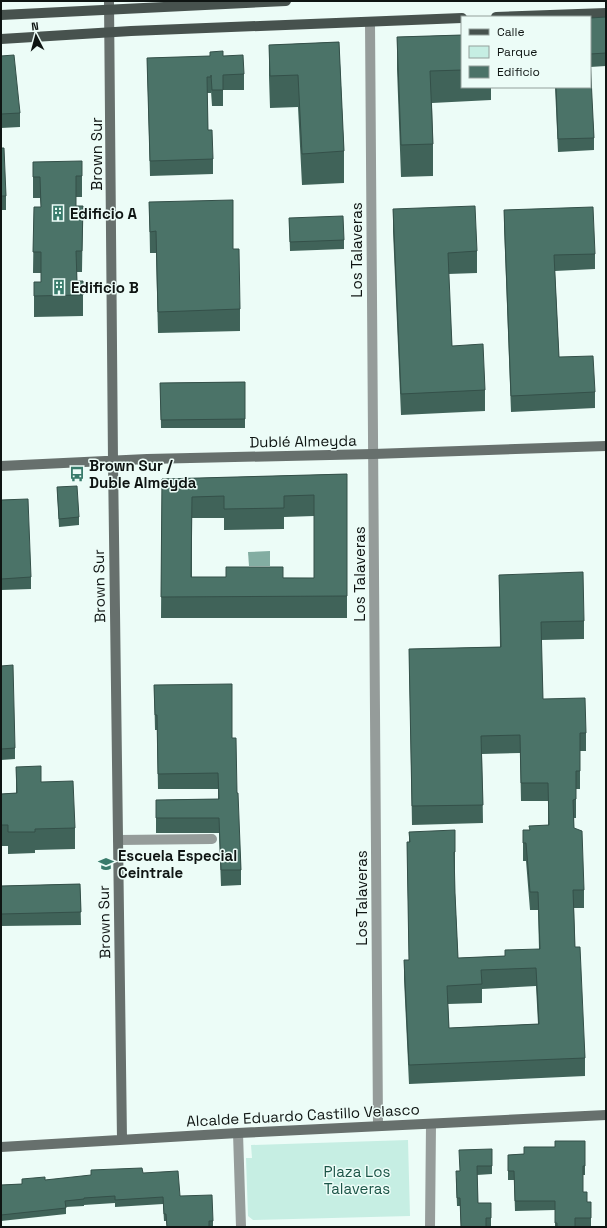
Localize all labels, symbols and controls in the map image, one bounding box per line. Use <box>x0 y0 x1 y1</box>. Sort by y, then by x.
north arrow <box>16 16 56 56</box>
legend <box>461 16 591 88</box>
text: N <box>31 19 39 33</box>
text: Calle <box>497 24 525 40</box>
text: Parque <box>497 44 537 60</box>
text: Edificio <box>497 64 540 80</box>
street label: Brown Sur <box>87 117 106 191</box>
street label: Los Talaveras <box>347 202 366 298</box>
building icon: Edificio A <box>49 204 67 222</box>
place label: Edificio A <box>70 204 138 223</box>
building icon: Edificio B <box>50 278 68 296</box>
place label: Edificio B <box>71 278 139 297</box>
street label: Dublé Almeyda <box>249 431 357 451</box>
place label: Brown Sur / Duble Almeyda <box>89 456 197 492</box>
bus stop icon: Brown Sur / Duble Almeyda <box>68 465 86 483</box>
street label: Los Talaveras <box>350 526 369 622</box>
street label: Brown Sur <box>89 549 109 623</box>
place label: Escuela Especial Ceintrale <box>118 846 237 882</box>
street label: Los Talaveras <box>352 850 371 946</box>
school or university icon: Escuela Especial Ceintrale <box>97 855 115 873</box>
street label: Brown Sur <box>94 885 114 959</box>
street label: Alcalde Eduardo Castillo Velasco <box>186 1099 420 1131</box>
park label: Plaza Los Talaveras <box>324 1162 391 1198</box>

